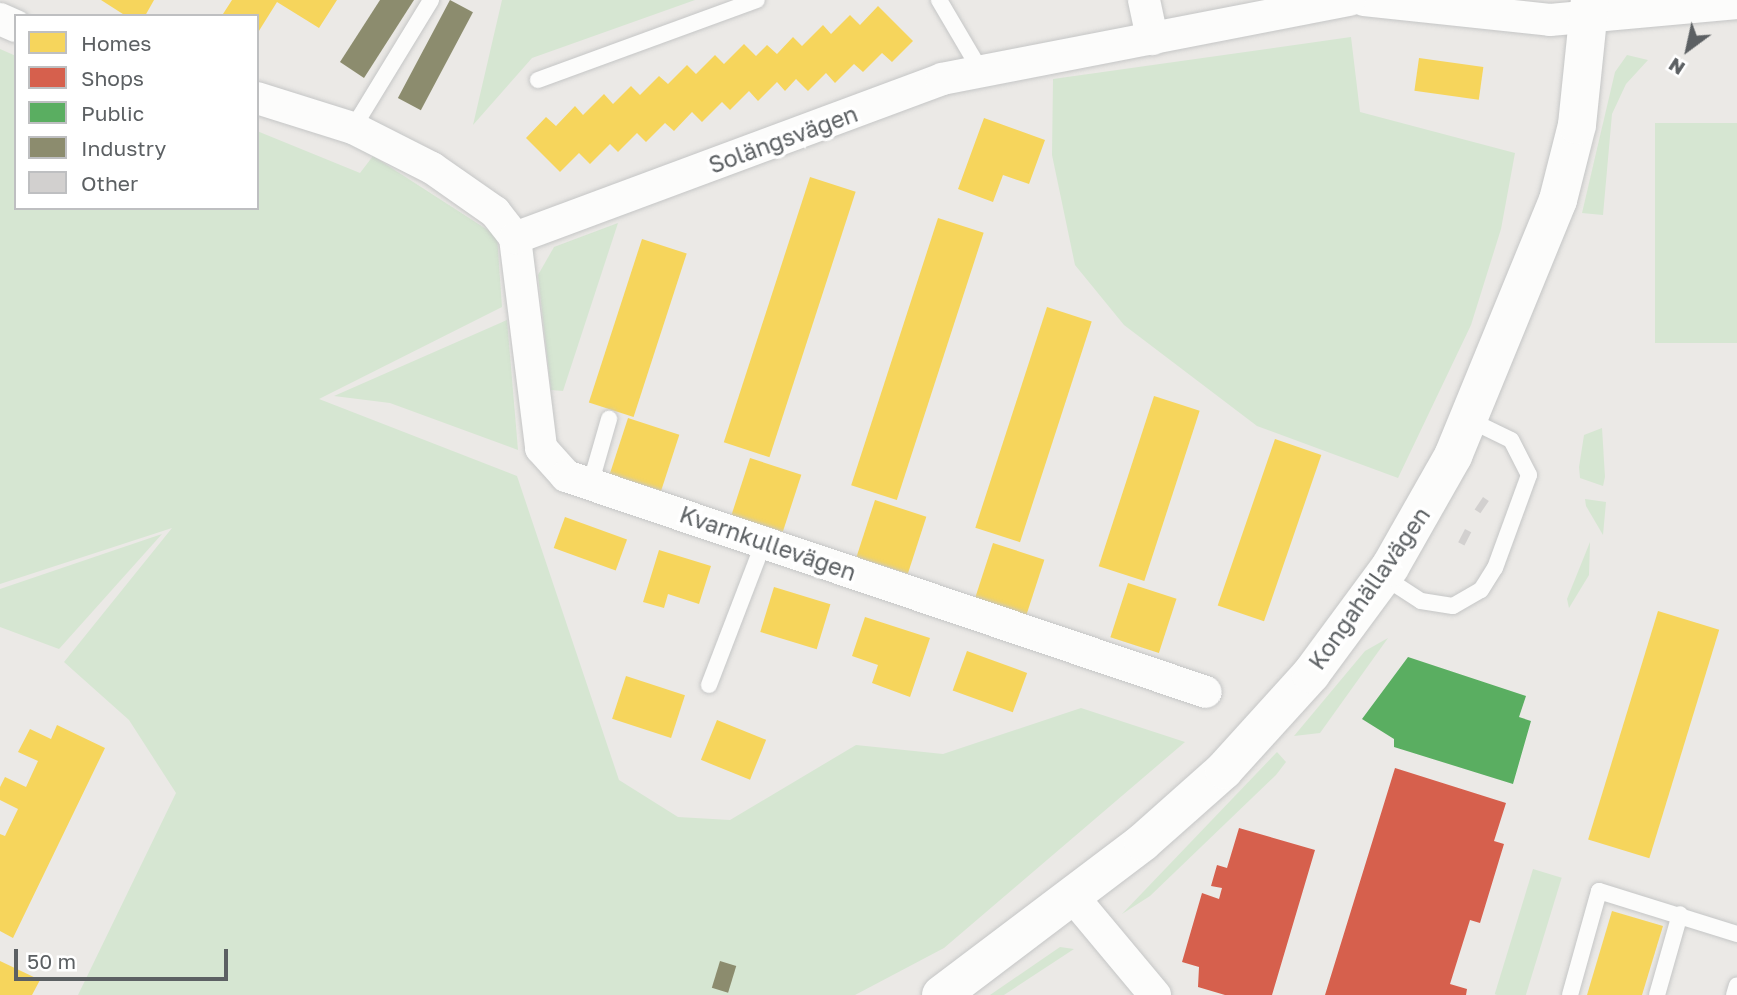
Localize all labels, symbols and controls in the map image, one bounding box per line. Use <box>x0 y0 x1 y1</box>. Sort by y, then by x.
legend <box>14 14 259 210</box>
north arrow <box>1653 14 1723 84</box>
text: Homes <box>81 30 151 56</box>
text: N <box>1664 53 1689 81</box>
text: Shops <box>81 65 144 91</box>
street label: Solängsvägen <box>705 99 861 179</box>
text: Public <box>81 100 144 126</box>
text: Industry <box>81 135 166 161</box>
text: Other <box>81 170 138 196</box>
street label: Kvarnkullevägen <box>676 500 860 586</box>
street label: Kongahällavägen <box>1303 501 1435 675</box>
scale bar <box>18 936 231 980</box>
text: 50 m <box>27 948 76 974</box>

